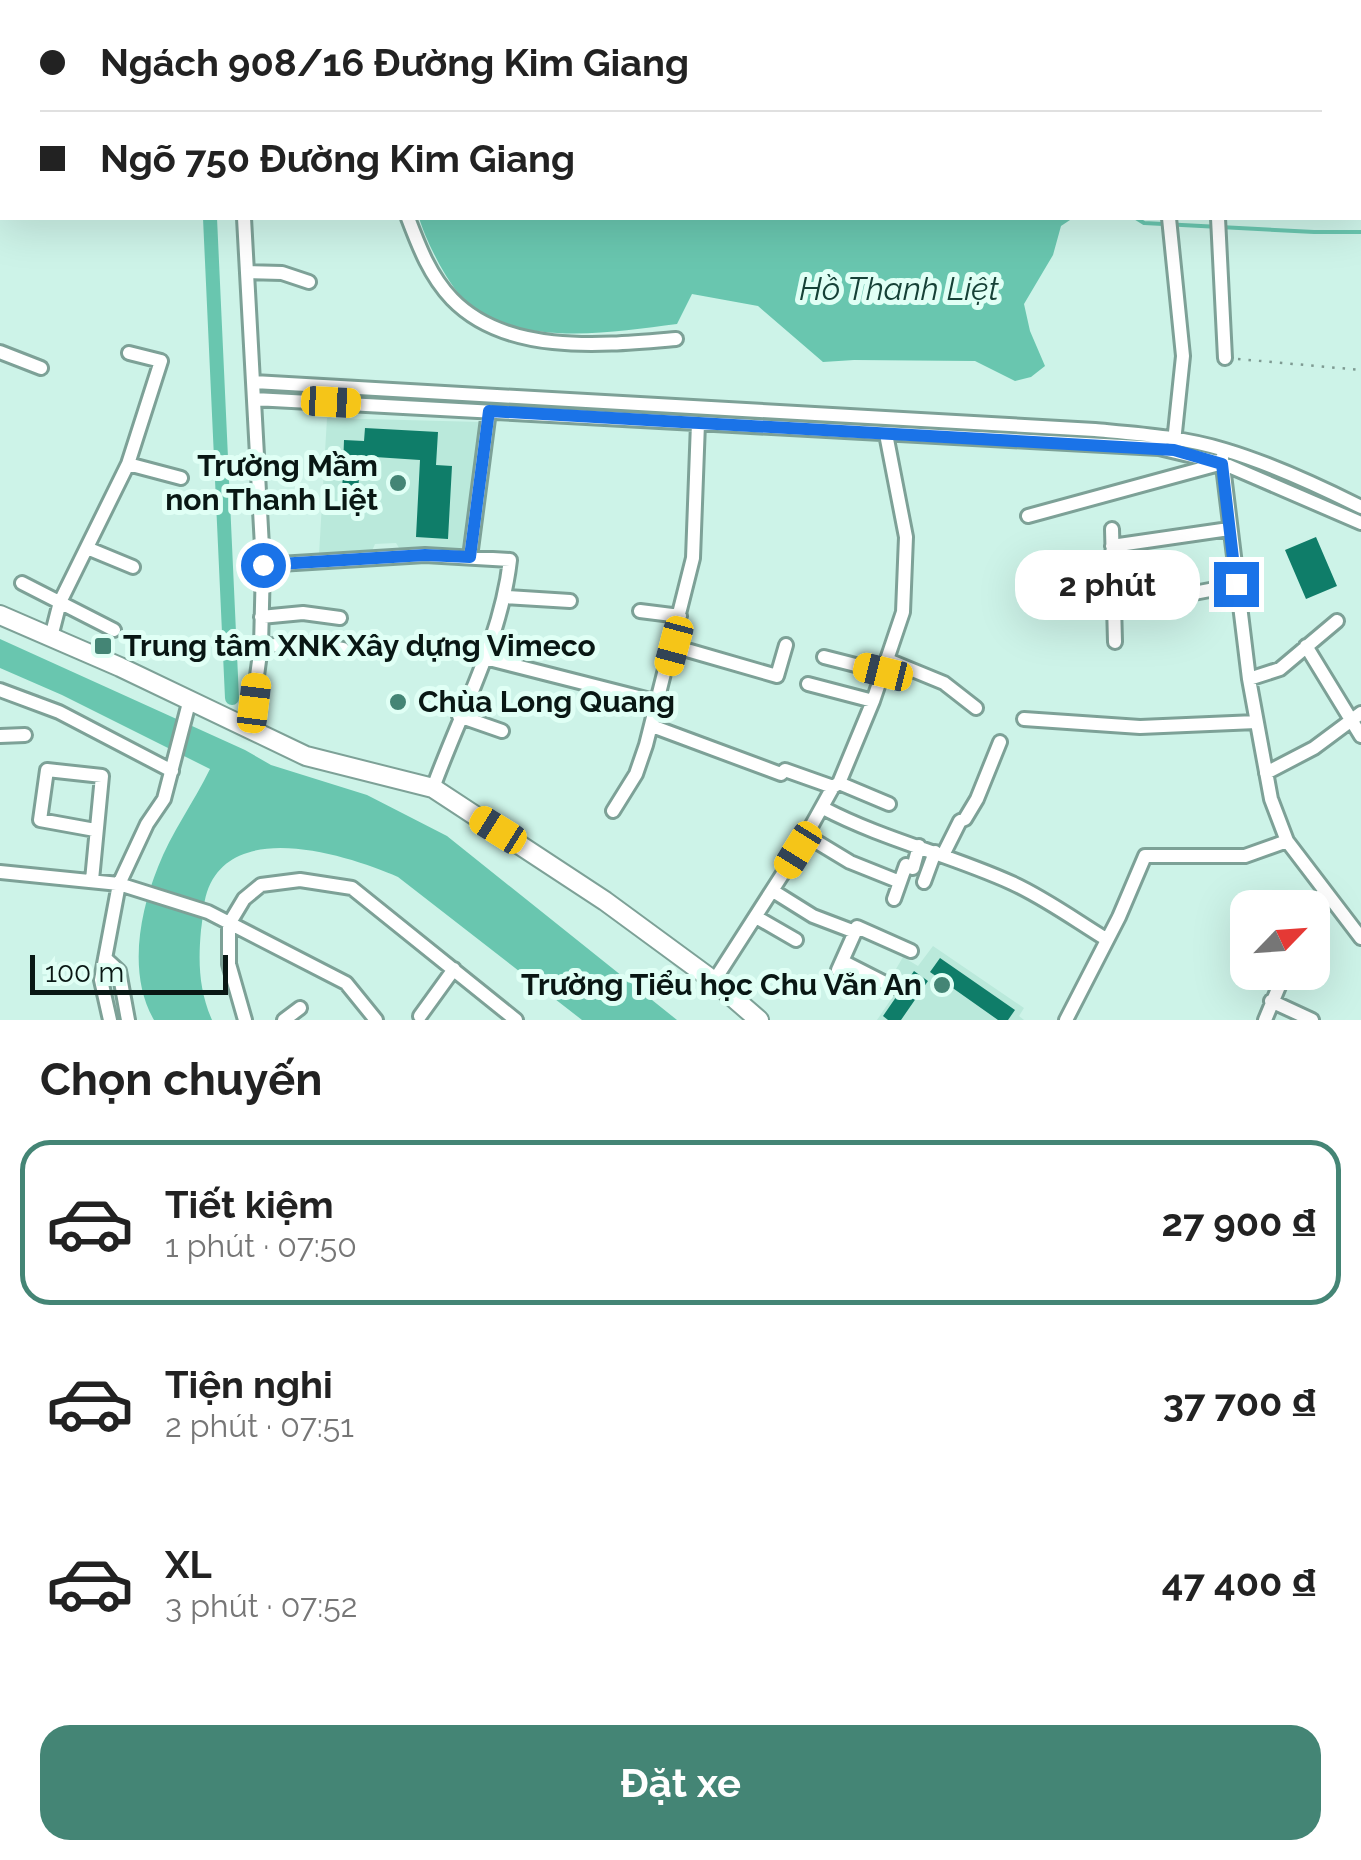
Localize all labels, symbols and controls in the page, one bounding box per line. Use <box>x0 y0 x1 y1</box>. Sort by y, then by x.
text: Ngách 908/16 Đường Kim Giang <box>100 40 689 85</box>
text: Ngõ 750 Đường Kim Giang <box>100 136 575 181</box>
water label: Hồ Thanh Liệt <box>799 270 999 307</box>
car <box>300 385 362 419</box>
place label: Trường Mầm non Thanh Liệt <box>165 448 378 517</box>
marker: Trường Mầm non Thanh Liệt <box>387 472 409 494</box>
route start <box>241 543 286 588</box>
callout: 2 phút <box>1016 549 1201 619</box>
route end <box>1214 562 1259 607</box>
text: 2 phút <box>1059 566 1156 603</box>
car <box>652 613 696 679</box>
place label: Trung tâm XNK Xây dựng Vimeco <box>123 628 596 663</box>
marker: Trung tâm XNK Xây dựng Vimeco <box>92 635 114 657</box>
car <box>850 650 916 694</box>
car <box>235 671 273 735</box>
place label: Chùa Long Quang <box>418 684 675 719</box>
marker: Chùa Long Quang <box>387 691 409 713</box>
car <box>465 801 531 859</box>
car <box>769 817 827 883</box>
north arrow <box>1230 890 1330 990</box>
map controls <box>1230 890 1330 990</box>
scale bar <box>30 950 228 994</box>
text: 100 m <box>45 956 124 989</box>
place label: Trường Tiểu học Chu Văn An <box>521 967 922 1002</box>
marker: Trường Tiểu học Chu Văn An <box>931 974 953 996</box>
text: Chọn chuyến <box>40 1053 322 1106</box>
icon: car <box>45 1178 135 1268</box>
text: Tiết kiệm <box>165 1182 334 1227</box>
text: 27 900 ₫ <box>1161 1200 1316 1245</box>
text: 1 phút · 07:50 <box>165 1227 357 1264</box>
icon: car <box>45 1358 135 1448</box>
text: Tiện nghi <box>165 1362 333 1407</box>
text: 37 700 ₫ <box>1163 1380 1316 1425</box>
text: 2 phút · 07:51 <box>165 1407 354 1444</box>
icon: car <box>45 1538 135 1628</box>
text: XL <box>165 1542 212 1587</box>
text: 47 400 ₫ <box>1162 1560 1316 1605</box>
text: 3 phút · 07:52 <box>165 1587 357 1624</box>
button: Đặt xe <box>40 1725 1321 1840</box>

